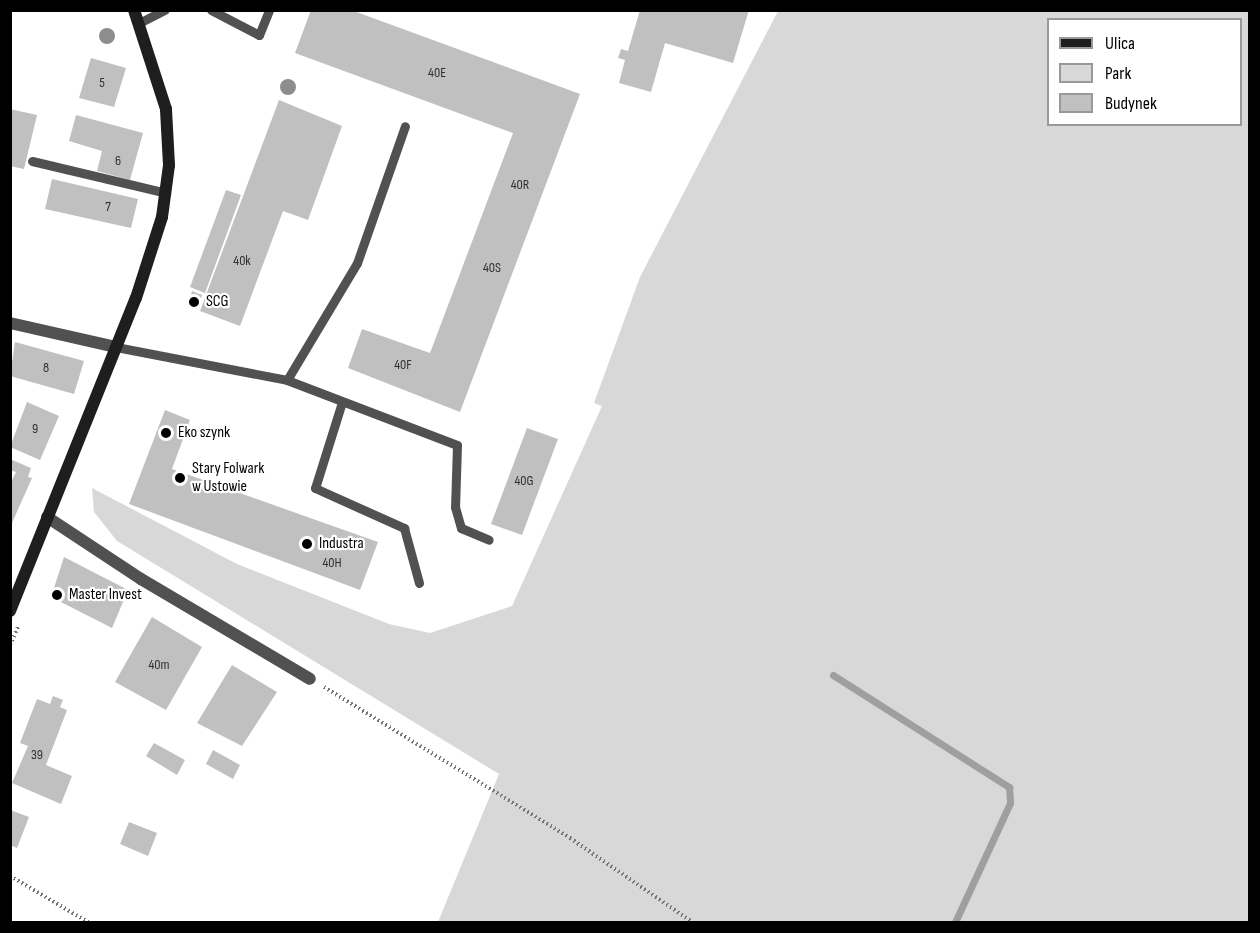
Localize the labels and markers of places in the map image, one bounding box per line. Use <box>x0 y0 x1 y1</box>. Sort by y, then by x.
place label: SCG <box>206 292 228 312</box>
marker: SCG <box>187 295 201 309</box>
place label: Eko szynk <box>178 423 230 443</box>
marker: Eko szynk <box>159 426 173 440</box>
place label: Stary Folwark w Ustowie <box>192 459 264 497</box>
marker: Stary Folwark w Ustowie <box>173 471 187 485</box>
place label: Industra <box>319 534 364 554</box>
marker: Industra <box>300 537 314 551</box>
place label: Master Invest <box>69 585 142 605</box>
marker: Master Invest <box>50 588 64 602</box>

